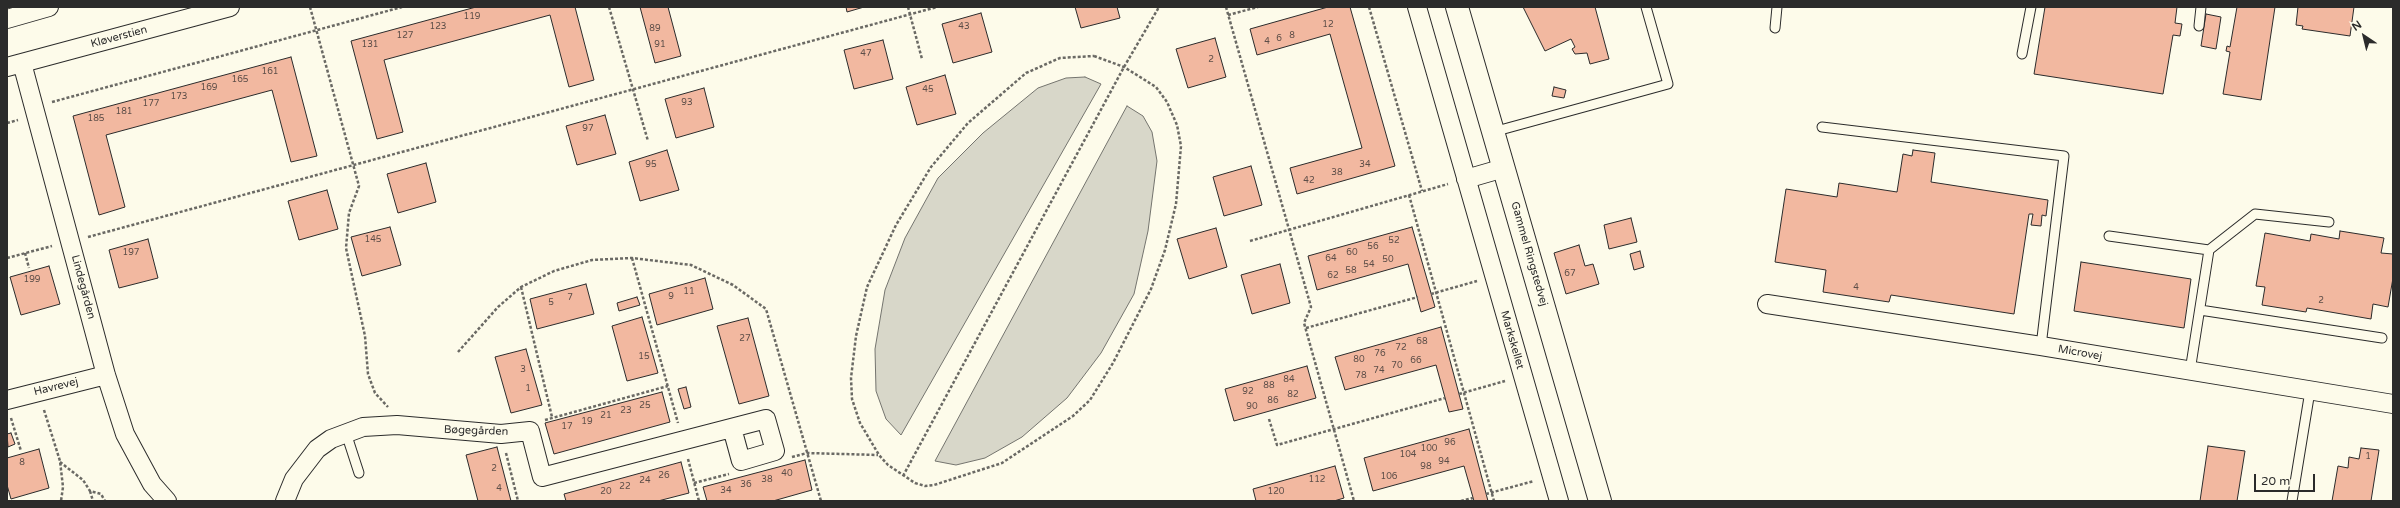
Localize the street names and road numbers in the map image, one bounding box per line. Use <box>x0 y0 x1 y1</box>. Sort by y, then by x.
street label: Kløverstien <box>89 23 149 51</box>
street label: Gammel Ringstedvej <box>1508 200 1550 308</box>
street label: Lindegården <box>68 253 98 321</box>
street label: Markskellet <box>1497 309 1527 371</box>
street label: Microvej <box>2057 343 2103 363</box>
street label: Havrevej <box>32 375 80 399</box>
street label: Bøgegården <box>444 423 508 439</box>

